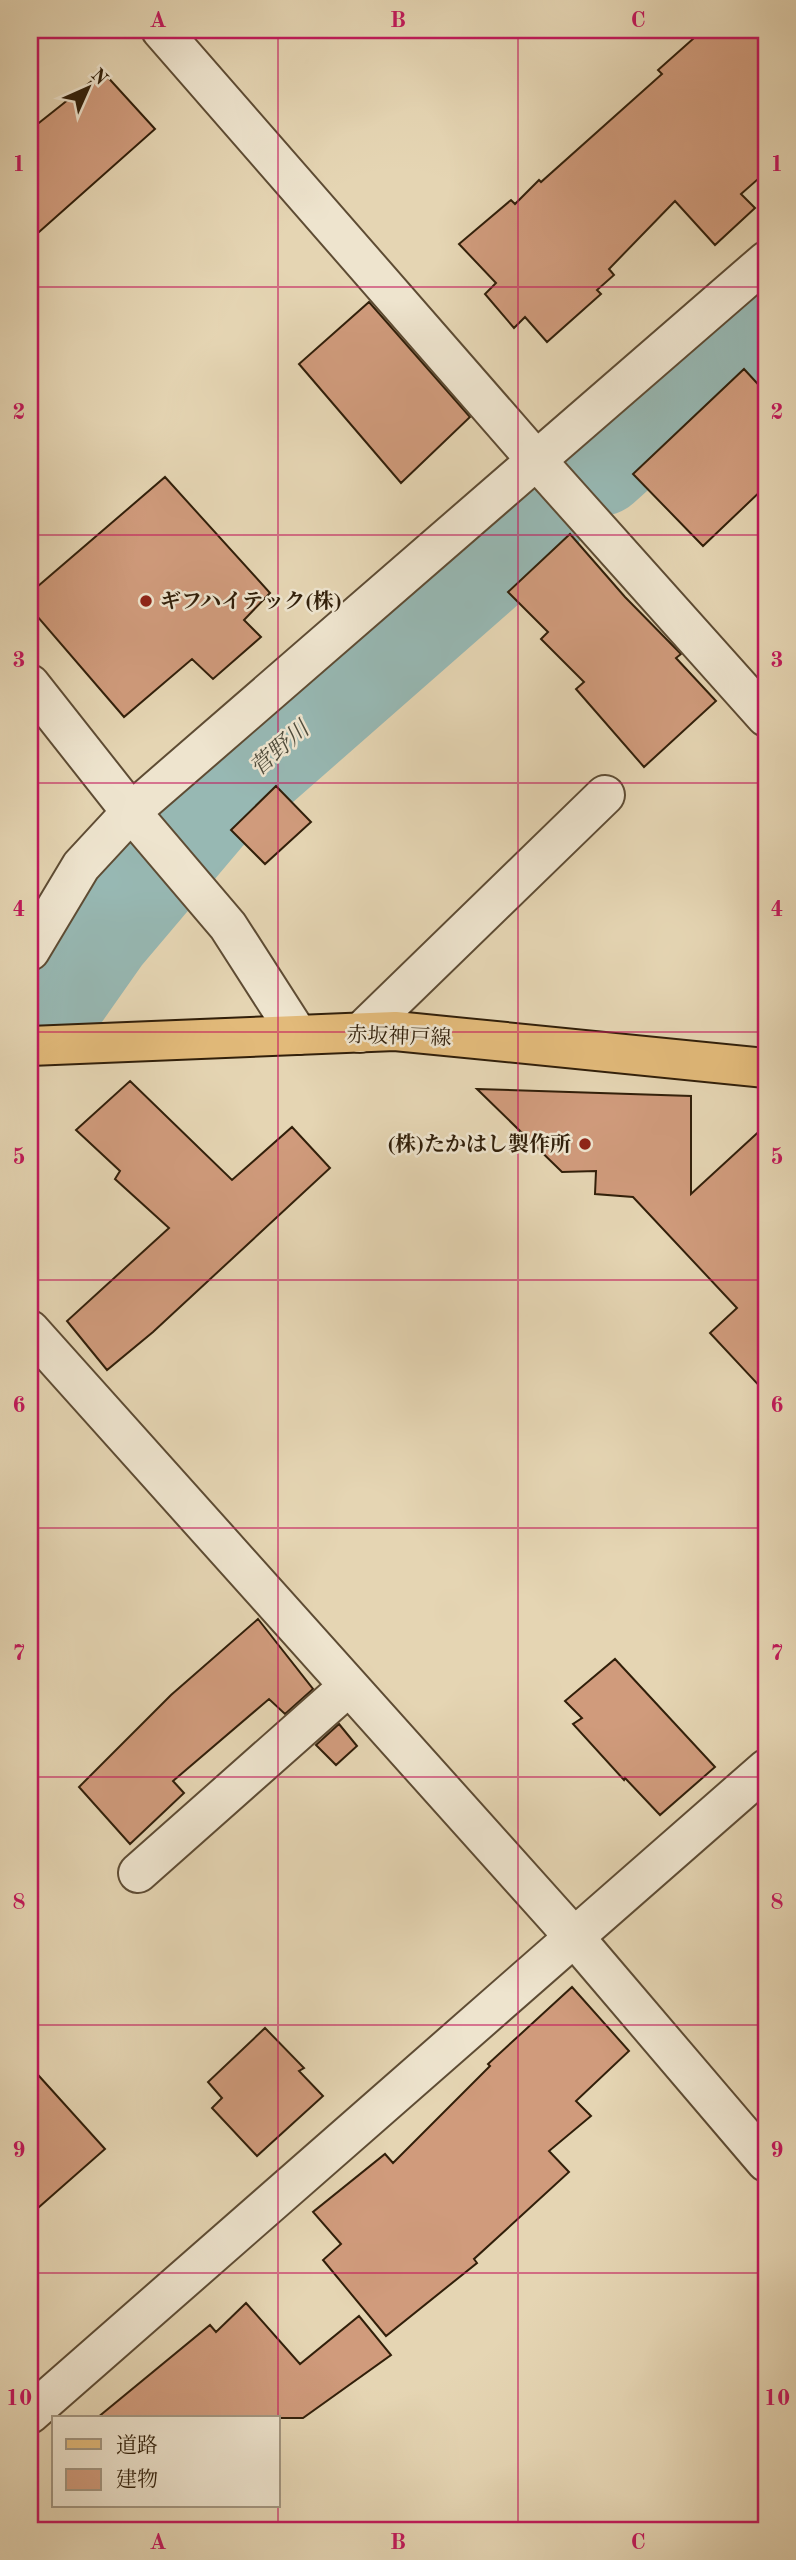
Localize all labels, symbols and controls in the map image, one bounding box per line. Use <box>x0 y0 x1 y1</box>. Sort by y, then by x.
text: A <box>149 9 167 32</box>
text: B <box>390 9 406 32</box>
text: C <box>630 9 646 32</box>
north arrow <box>52 52 122 122</box>
text: N <box>86 66 110 90</box>
text: 1 <box>12 153 26 176</box>
text: 1 <box>770 153 784 176</box>
text: 2 <box>12 401 26 424</box>
text: 2 <box>770 401 784 424</box>
place label: ギフハイテック(株) <box>160 590 342 613</box>
marker: ギフハイテック(株) <box>138 593 154 609</box>
text: 3 <box>12 649 26 672</box>
text: 3 <box>770 649 784 672</box>
water label: 菅野川 <box>245 714 316 780</box>
text: 4 <box>12 898 26 921</box>
text: 4 <box>770 898 784 921</box>
street label: 赤坂神戸線 <box>346 1023 452 1050</box>
place label: (株)たかはし製作所 <box>387 1132 571 1156</box>
marker: (株)たかはし製作所 <box>577 1136 593 1152</box>
text: 5 <box>12 1146 26 1169</box>
text: 5 <box>770 1146 784 1169</box>
text: 6 <box>12 1394 26 1417</box>
text: 6 <box>770 1394 784 1417</box>
text: 7 <box>12 1642 26 1665</box>
text: 7 <box>770 1642 784 1665</box>
text: 8 <box>12 1891 26 1914</box>
text: 8 <box>770 1891 784 1914</box>
text: 9 <box>12 2139 26 2162</box>
text: 9 <box>770 2139 784 2162</box>
text: 10 <box>6 2387 32 2410</box>
text: 10 <box>764 2387 790 2410</box>
legend <box>52 2416 280 2508</box>
text: 道路 <box>116 2434 158 2457</box>
text: 建物 <box>116 2468 158 2491</box>
text: A <box>149 2531 167 2554</box>
text: B <box>390 2531 406 2554</box>
text: C <box>630 2531 646 2554</box>

